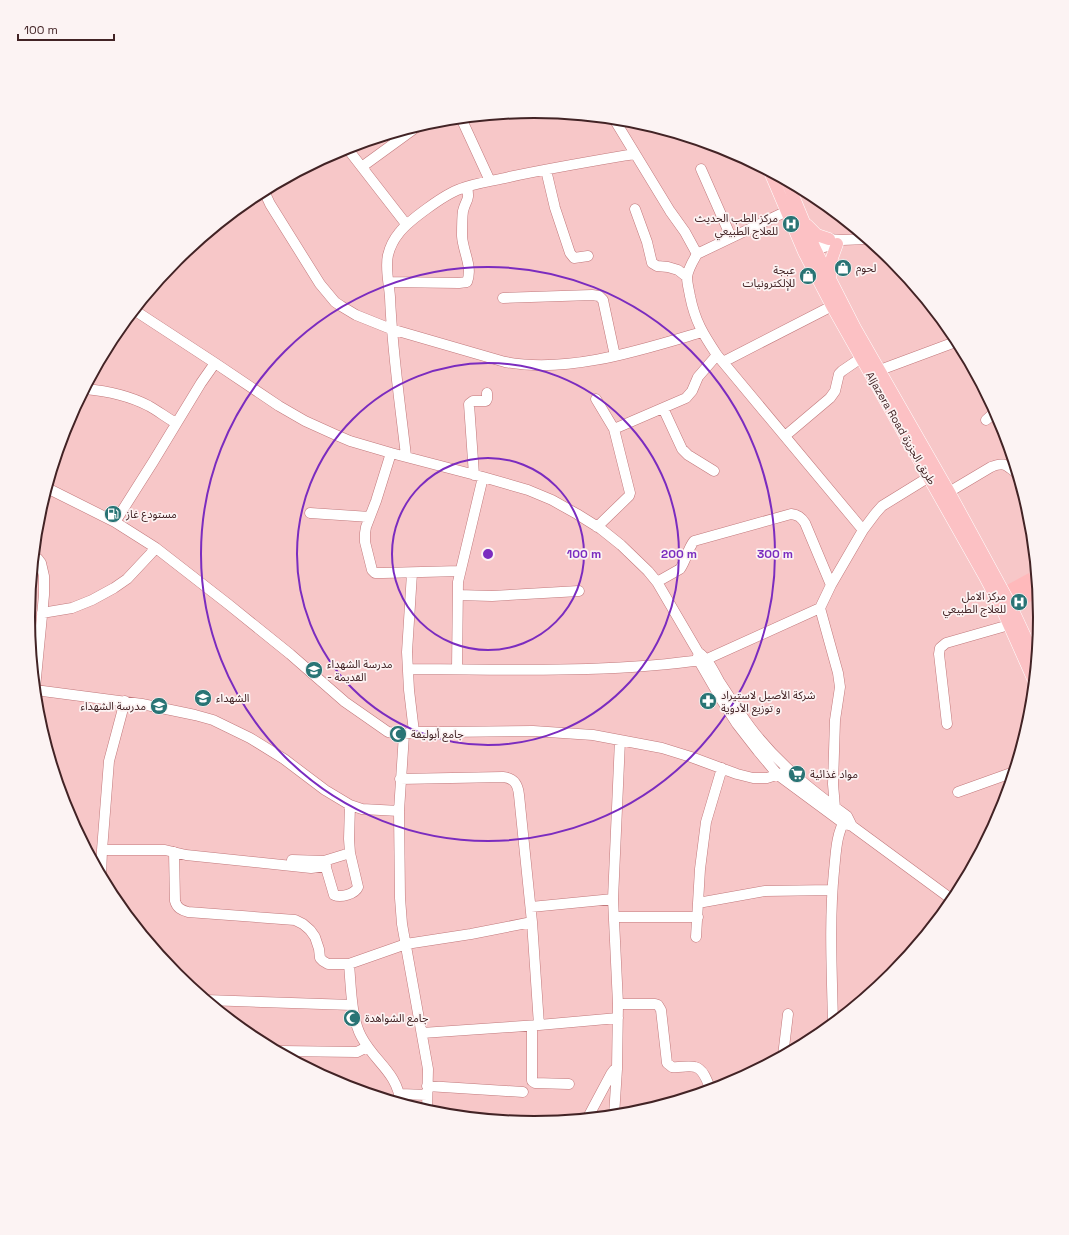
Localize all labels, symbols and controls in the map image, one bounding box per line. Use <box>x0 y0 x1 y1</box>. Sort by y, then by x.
scale bar <box>18 16 114 42</box>
text: 100 m <box>24 22 58 38</box>
place label: مركز الطب الحديث للعلاج الطبيعي <box>695 211 778 241</box>
hospital icon: مركز الطب الحديث للعلاج الطبيعي <box>781 214 801 234</box>
shop icon: لحوم <box>833 258 853 278</box>
place label: لحوم <box>856 261 877 276</box>
place label: عبجة للإلكترونيات <box>743 263 795 291</box>
shop icon: عبجة للإلكترونيات <box>798 266 818 286</box>
street label: Aljazera Road طريق الجزيزة <box>863 369 939 487</box>
fuel station icon: مستودع غاز <box>103 504 123 524</box>
place label: مستودع غاز <box>125 507 177 522</box>
text: 100 m <box>567 546 601 562</box>
text: 200 m <box>661 546 697 562</box>
text: 300 m <box>757 546 793 562</box>
centre of rings <box>481 547 495 561</box>
place label: مركز الامل للعلاج الطبيعي <box>943 589 1006 619</box>
hospital icon: مركز الامل للعلاج الطبيعي <box>1009 592 1029 612</box>
place label: مدرسة الشهداء - القديمة <box>327 657 393 684</box>
school or university icon: مدرسة الشهداء - القديمة <box>304 660 324 680</box>
school or university icon: الشهداء <box>193 688 213 708</box>
place label: شركة الأصيل لاستيراد و توزيع الأدوية <box>721 688 816 716</box>
place label: الشهداء <box>216 691 249 705</box>
pharmacy icon: شركة الأصيل لاستيراد و توزيع الأدوية <box>698 691 718 711</box>
school or university icon: مدرسة الشهداء <box>149 696 169 716</box>
place label: مدرسة الشهداء <box>80 699 146 713</box>
mosque icon: جامع أبوليفة <box>388 724 408 744</box>
place label: جامع أبوليفة <box>411 727 464 742</box>
supermarket icon: مواد غذائية <box>787 764 807 784</box>
place label: مواد غذائية <box>810 767 858 781</box>
mosque icon: جامع الشواهدة <box>342 1008 362 1028</box>
place label: جامع الشواهدة <box>365 1011 429 1026</box>

